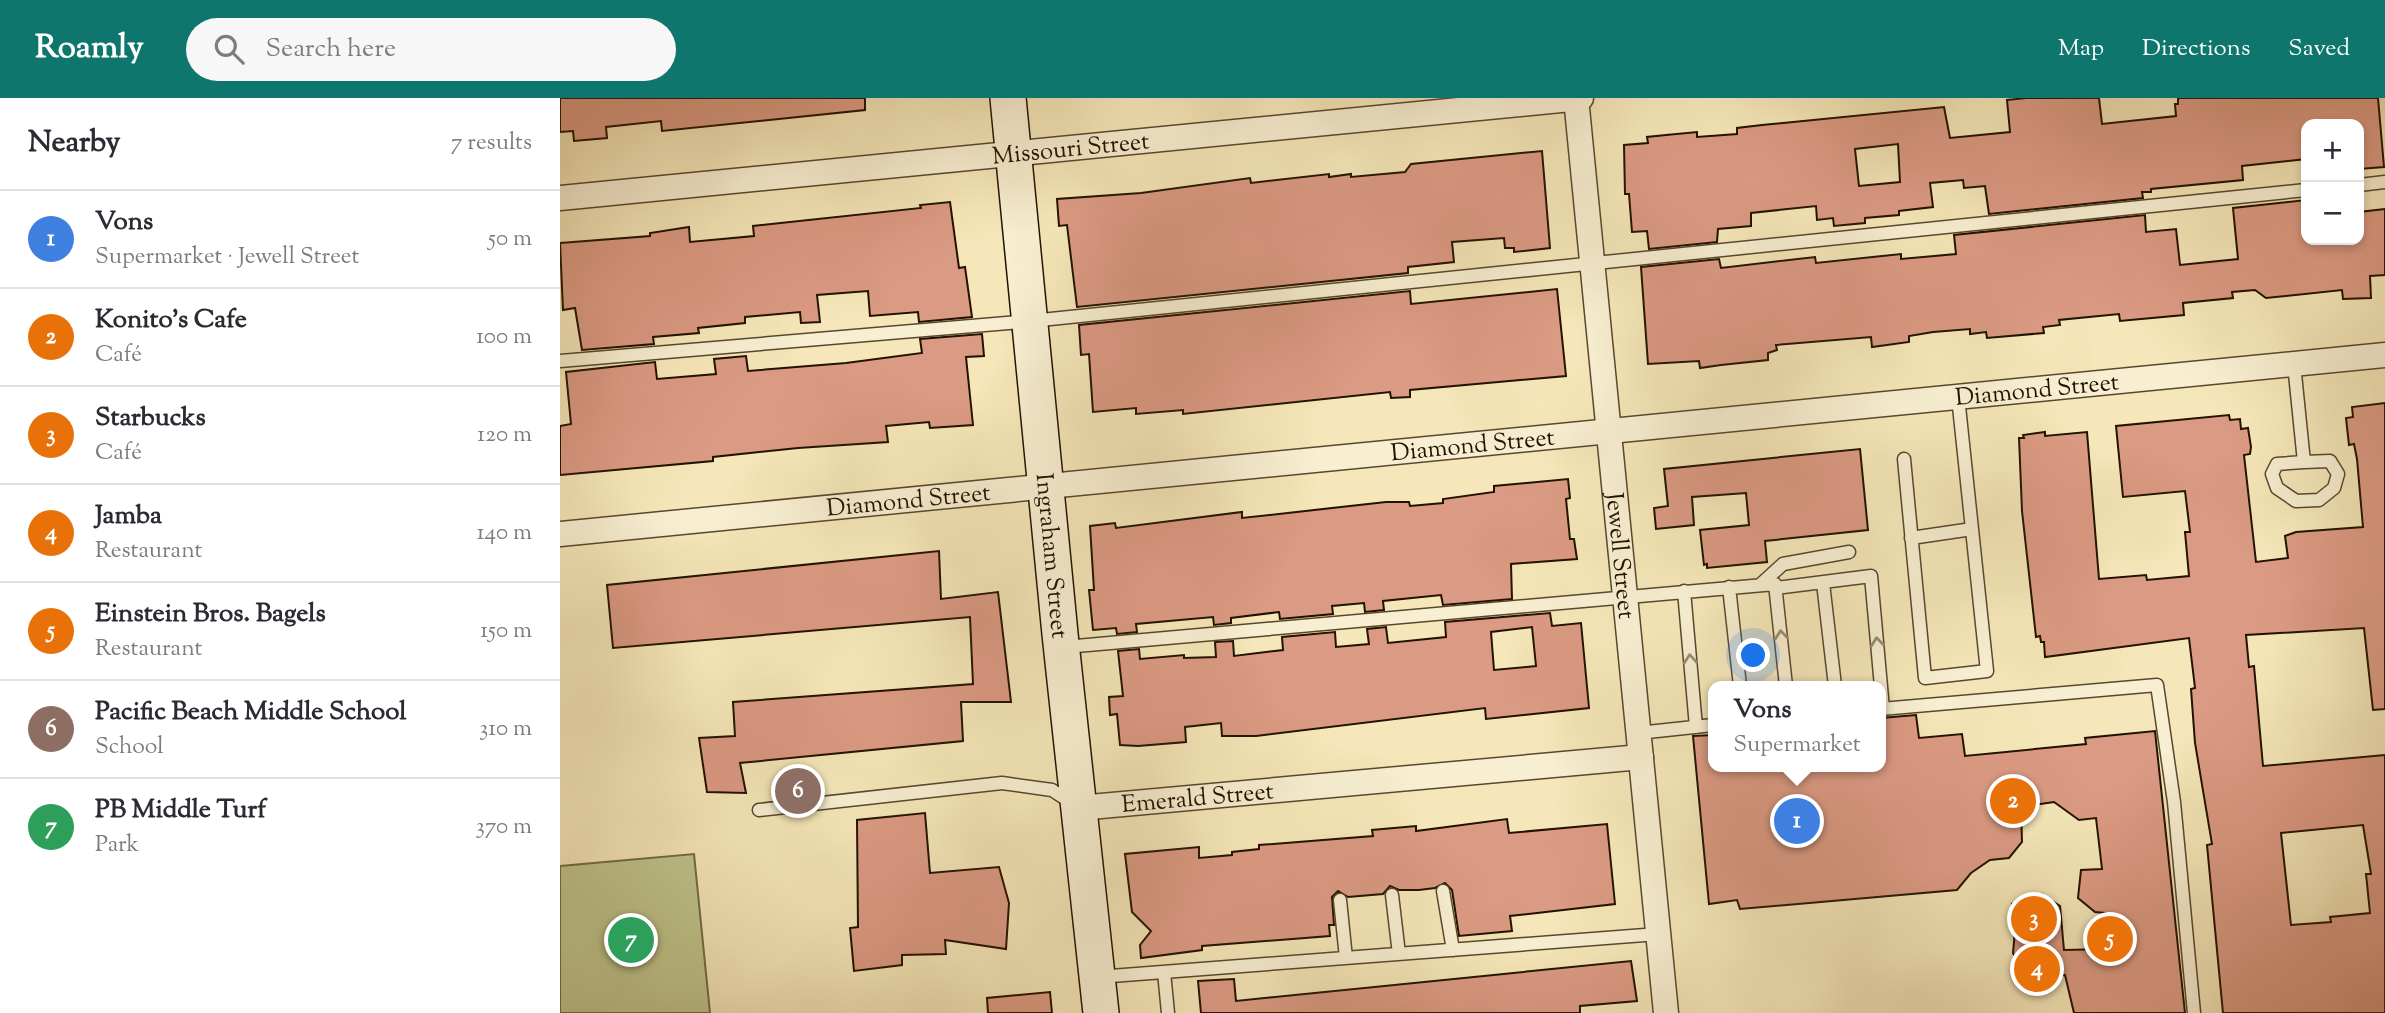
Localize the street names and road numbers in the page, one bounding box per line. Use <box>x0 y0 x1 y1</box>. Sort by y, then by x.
street label: Missouri Street <box>991 125 1151 175</box>
street label: Diamond Street <box>1954 366 2121 416</box>
street label: Diamond Street <box>1389 422 1556 471</box>
street label: Ingraham Street <box>1026 472 1075 640</box>
street label: Diamond Street <box>825 477 992 527</box>
street label: Jewell Street <box>1596 489 1642 621</box>
street label: Emerald Street <box>1120 775 1275 823</box>

